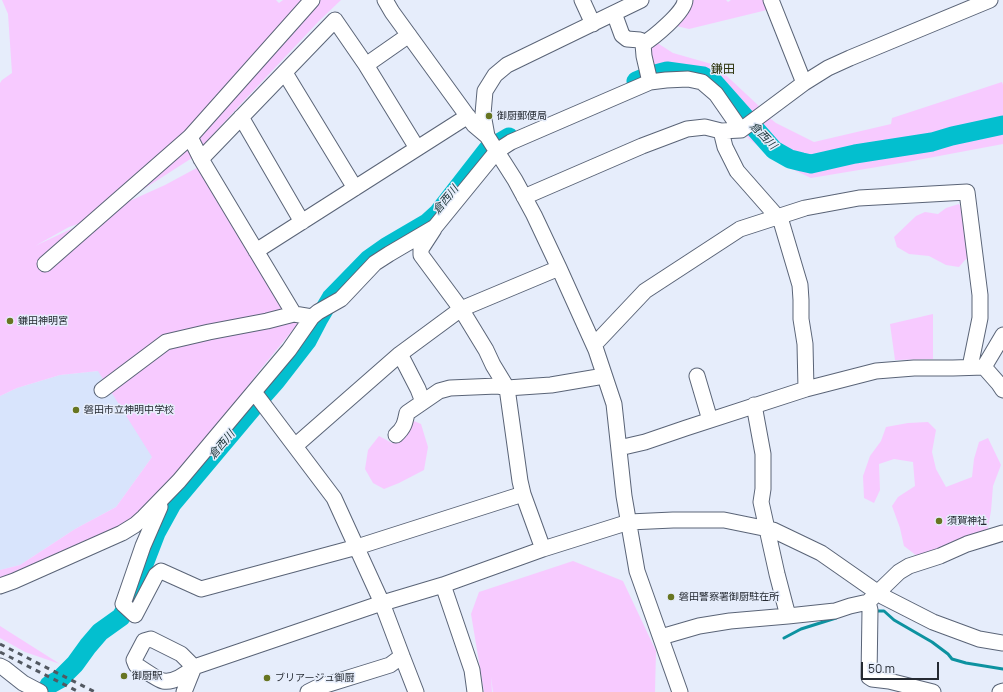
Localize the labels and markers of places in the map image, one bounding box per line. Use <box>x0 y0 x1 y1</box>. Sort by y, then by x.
place label: 御厨郵便局 <box>497 110 547 122</box>
marker: 御厨郵便局 <box>484 111 494 121</box>
place label: 鎌田神明宮 <box>18 315 68 327</box>
marker: 鎌田神明宮 <box>5 316 15 326</box>
place label: 磐田市立神明中学校 <box>84 404 174 416</box>
marker: 磐田市立神明中学校 <box>71 405 81 415</box>
place label: 須賀神社 <box>947 515 987 527</box>
marker: 須賀神社 <box>934 516 944 526</box>
place label: 磐田警察署御厨駐在所 <box>679 591 779 603</box>
marker: 磐田警察署御厨駐在所 <box>666 592 676 602</box>
place label: 御厨駅 <box>132 670 162 682</box>
marker: 御厨駅 <box>119 671 129 681</box>
place label: ブリアージュ御厨 <box>275 672 354 684</box>
marker: ブリアージュ御厨 <box>262 673 272 683</box>

